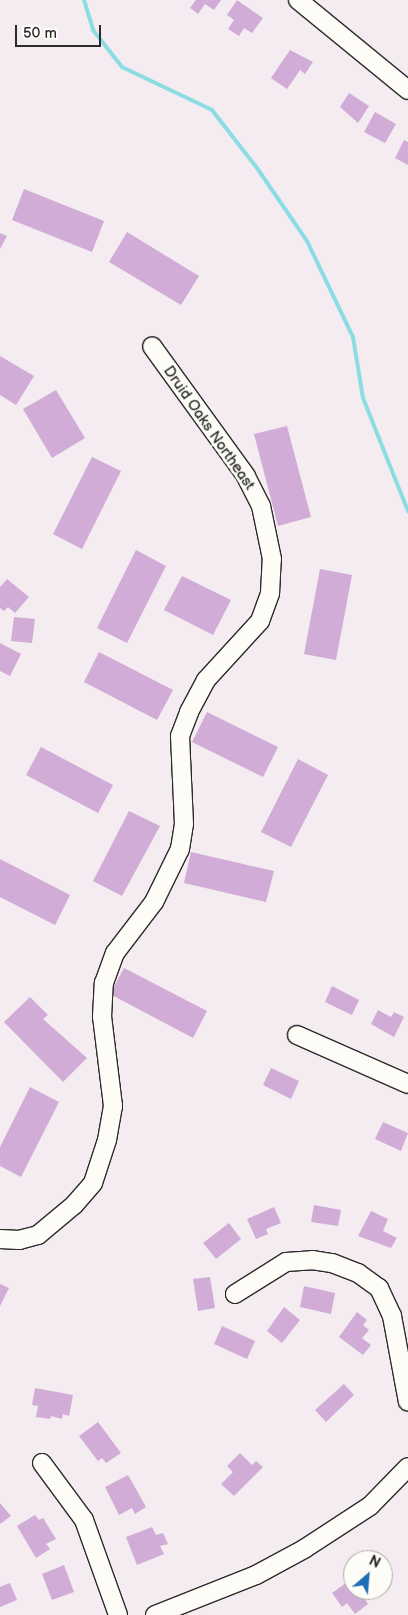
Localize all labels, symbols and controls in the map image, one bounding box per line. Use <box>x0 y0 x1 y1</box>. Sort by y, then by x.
scale bar <box>18 15 104 47</box>
text: 50 m <box>23 24 57 43</box>
street label: Druid Oaks Northeast <box>159 363 259 493</box>
north arrow <box>343 1550 393 1600</box>
text: N <box>366 1552 383 1572</box>

